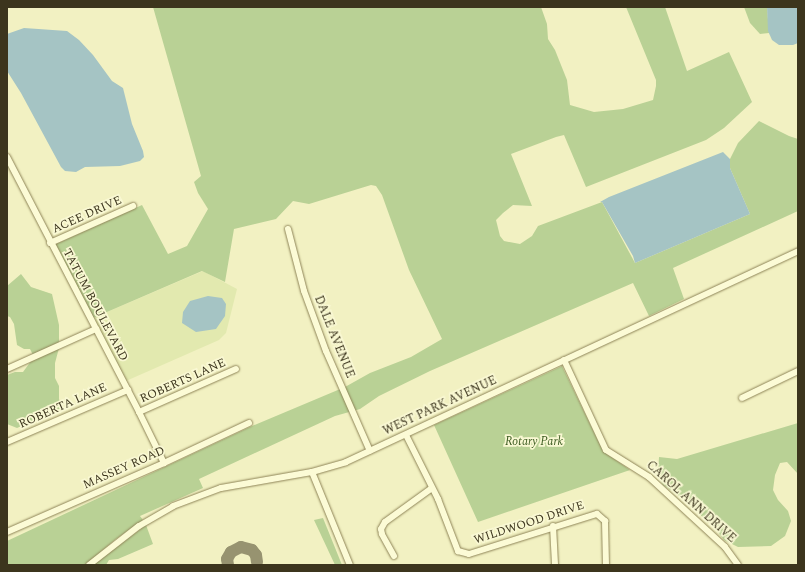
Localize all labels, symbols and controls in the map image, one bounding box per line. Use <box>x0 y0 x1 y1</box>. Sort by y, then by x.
street label: ACEE DRIVE <box>50 193 124 237</box>
street label: TATUM BOULEVARD <box>59 246 131 364</box>
street label: DALE AVENUE <box>311 294 357 380</box>
street label: ROBERTS LANE <box>138 356 228 406</box>
street label: WEST PARK AVENUE <box>381 373 499 439</box>
street label: ROBERTA LANE <box>17 380 109 432</box>
park label: Rotary Park <box>505 435 563 449</box>
street label: MASSEY ROAD <box>81 444 167 492</box>
street label: CAROL ANN DRIVE <box>643 458 739 546</box>
street label: WILDWOOD DRIVE <box>472 498 586 548</box>

